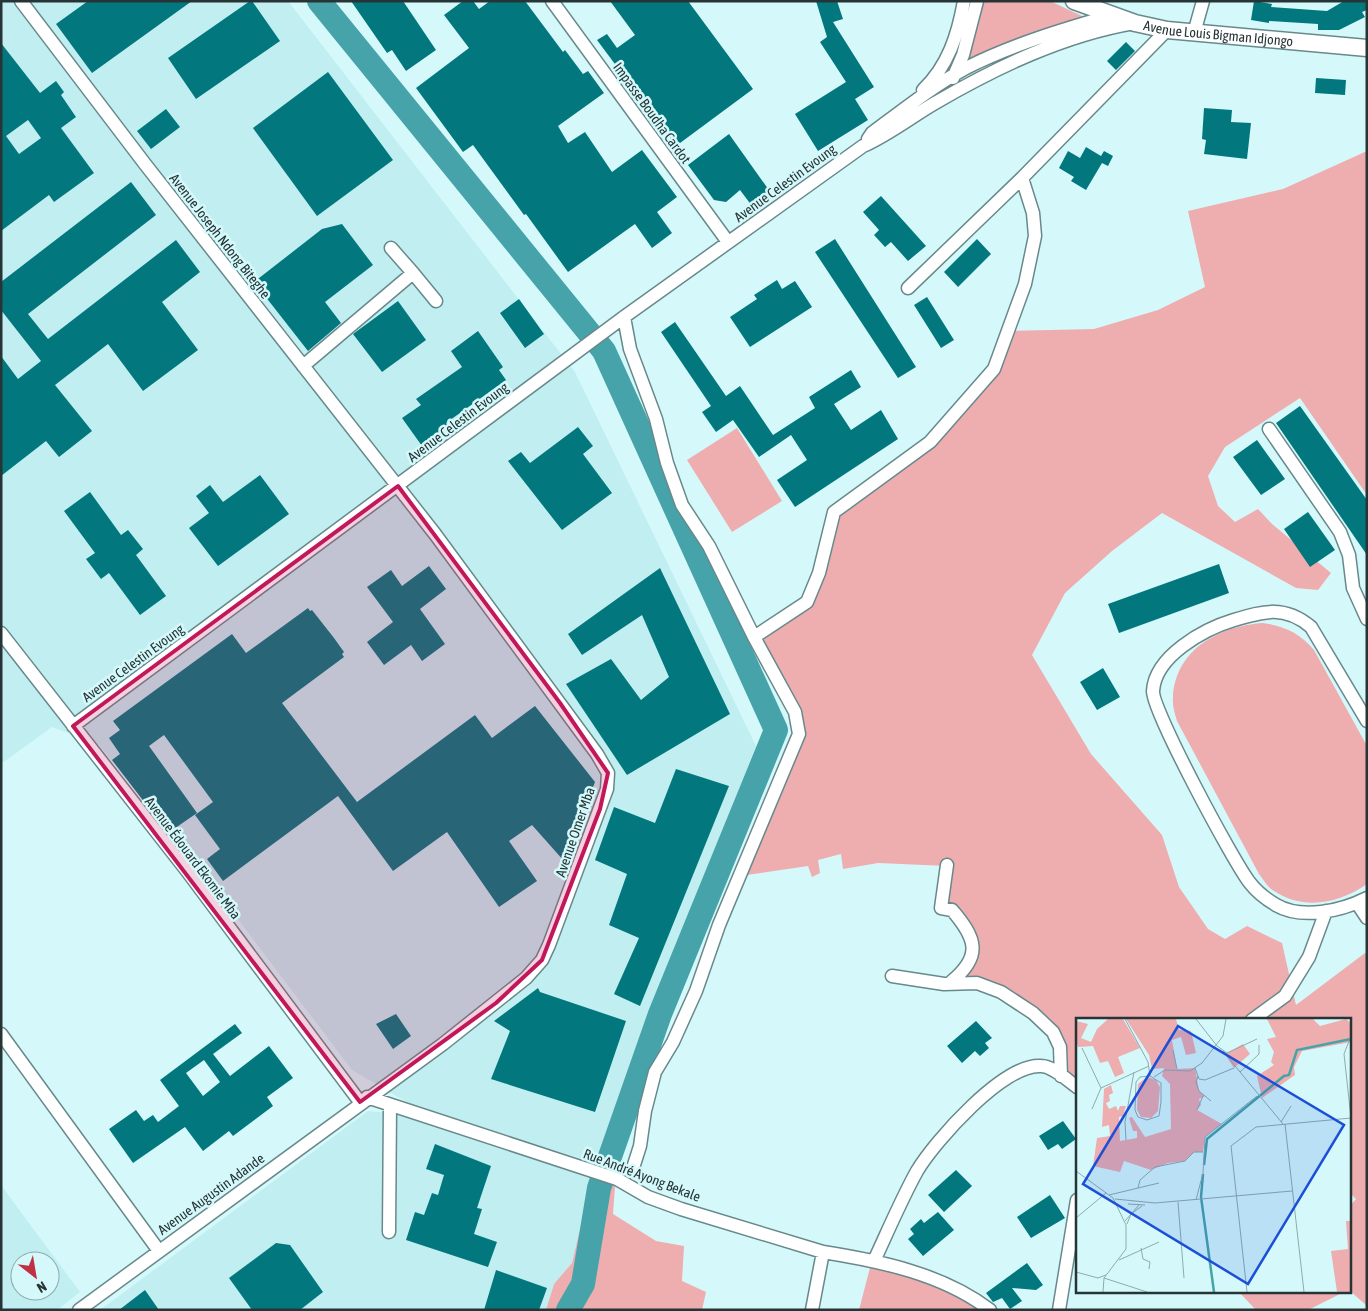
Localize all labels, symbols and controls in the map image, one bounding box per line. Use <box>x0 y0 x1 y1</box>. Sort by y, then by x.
street label: Avenue Louis Bigman Idjongo <box>1142 17 1294 49</box>
street label: Impasse Boudha Cardot <box>610 59 694 167</box>
street label: Avenue Celestin Evoung <box>731 141 839 225</box>
street label: Avenue Joseph Ndong Biteghe <box>166 170 274 302</box>
street label: Avenue Celestin Evoung <box>405 379 511 465</box>
street label: Avenue Celestin Evoung <box>79 621 187 705</box>
street label: Avenue Omer Mba <box>552 785 598 879</box>
street label: Avenue Édouard Ekomie Mba <box>142 794 244 922</box>
inset map <box>1076 1018 1350 1294</box>
street label: Rue André Ayong Bekale <box>581 1145 703 1205</box>
street label: Avenue Augustin Adande <box>155 1150 267 1238</box>
north arrow <box>10 1251 60 1301</box>
text: N <box>34 1278 49 1296</box>

